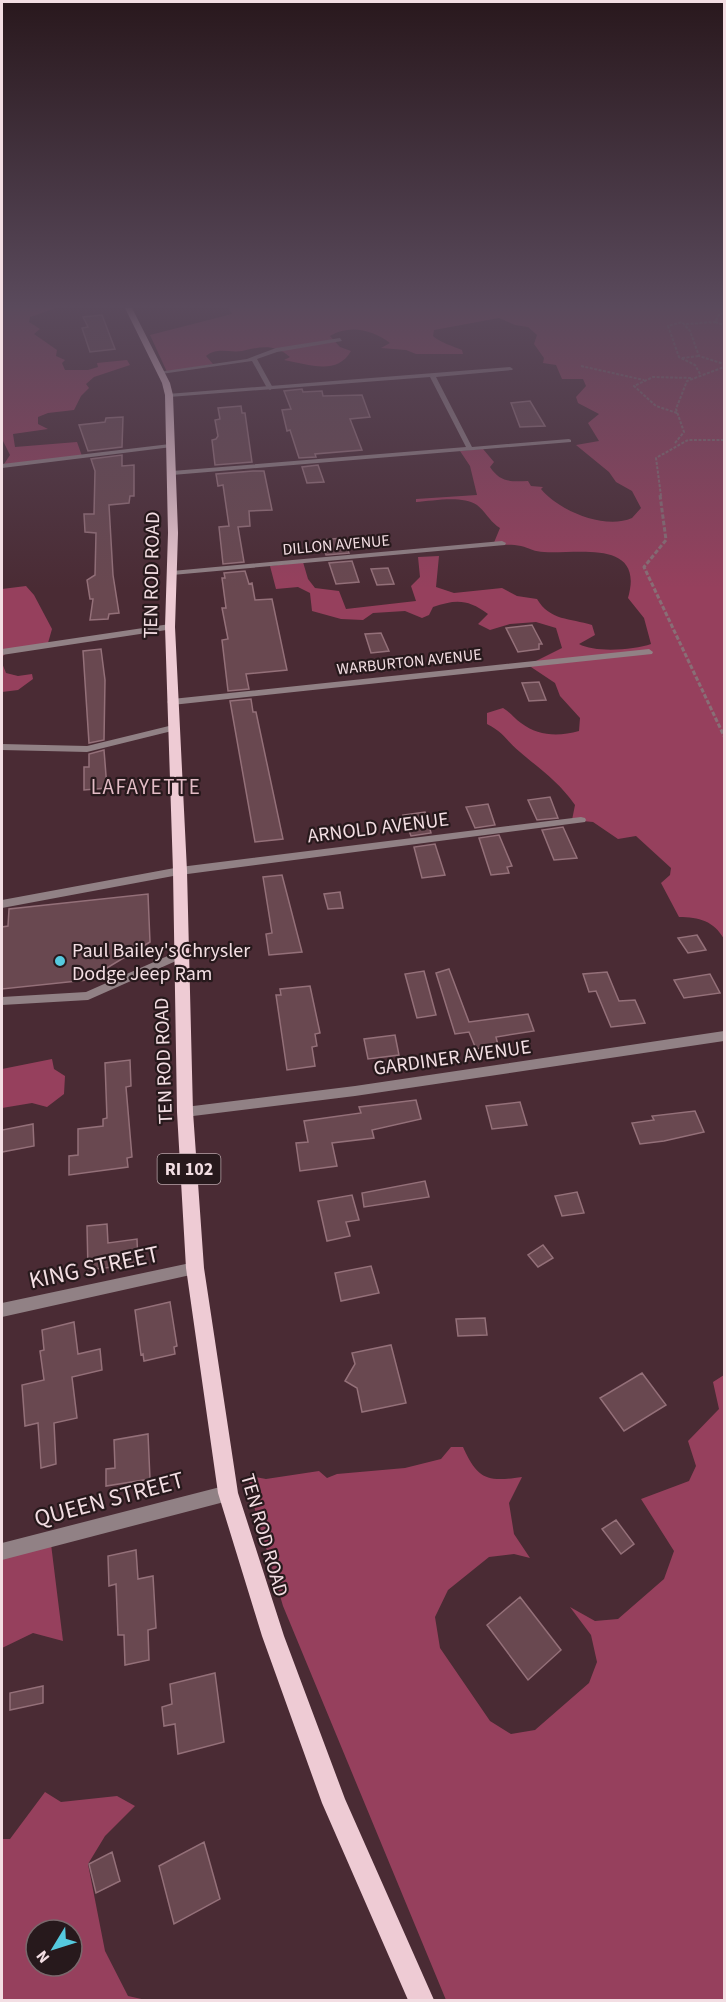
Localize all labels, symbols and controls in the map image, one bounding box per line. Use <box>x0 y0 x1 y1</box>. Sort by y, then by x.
street label: TEN ROD ROAD <box>137 511 167 639</box>
street label: DILLON AVENUE <box>282 529 391 561</box>
street label: WARBURTON AVENUE <box>336 643 483 681</box>
district label: LAFAYETTE <box>91 772 201 802</box>
street label: ARNOLD AVENUE <box>306 805 450 851</box>
place label: Paul Bailey's Chrysler Dodge Jeep Ram <box>72 937 250 988</box>
marker: Paul Bailey's Chrysler Dodge Jeep Ram <box>53 954 67 968</box>
street label: TEN ROD ROAD <box>148 997 180 1125</box>
street label: GARDINER AVENUE <box>372 1033 533 1083</box>
road number: RI 102 <box>158 1154 220 1184</box>
street label: KING STREET <box>26 1237 163 1298</box>
street label: QUEEN STREET <box>30 1463 188 1536</box>
street label: TEN ROD ROAD <box>233 1470 295 1600</box>
north arrow <box>24 1918 84 1978</box>
text: N <box>31 1946 55 1968</box>

